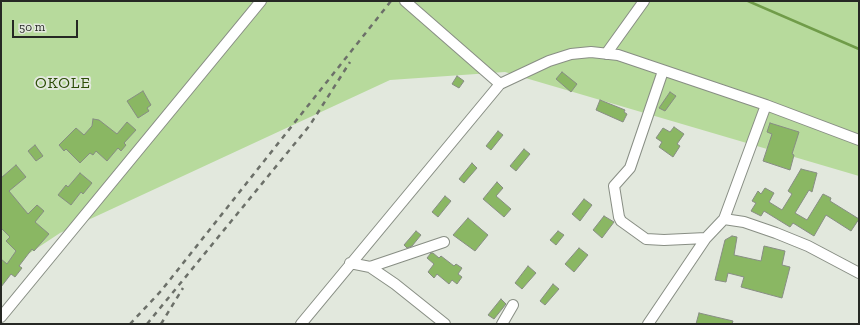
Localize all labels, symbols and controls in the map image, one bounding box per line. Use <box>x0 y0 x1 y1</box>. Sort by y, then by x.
scale bar <box>14 12 80 38</box>
text: 50 m <box>19 20 45 34</box>
district label: OKOLE <box>35 73 91 93</box>

